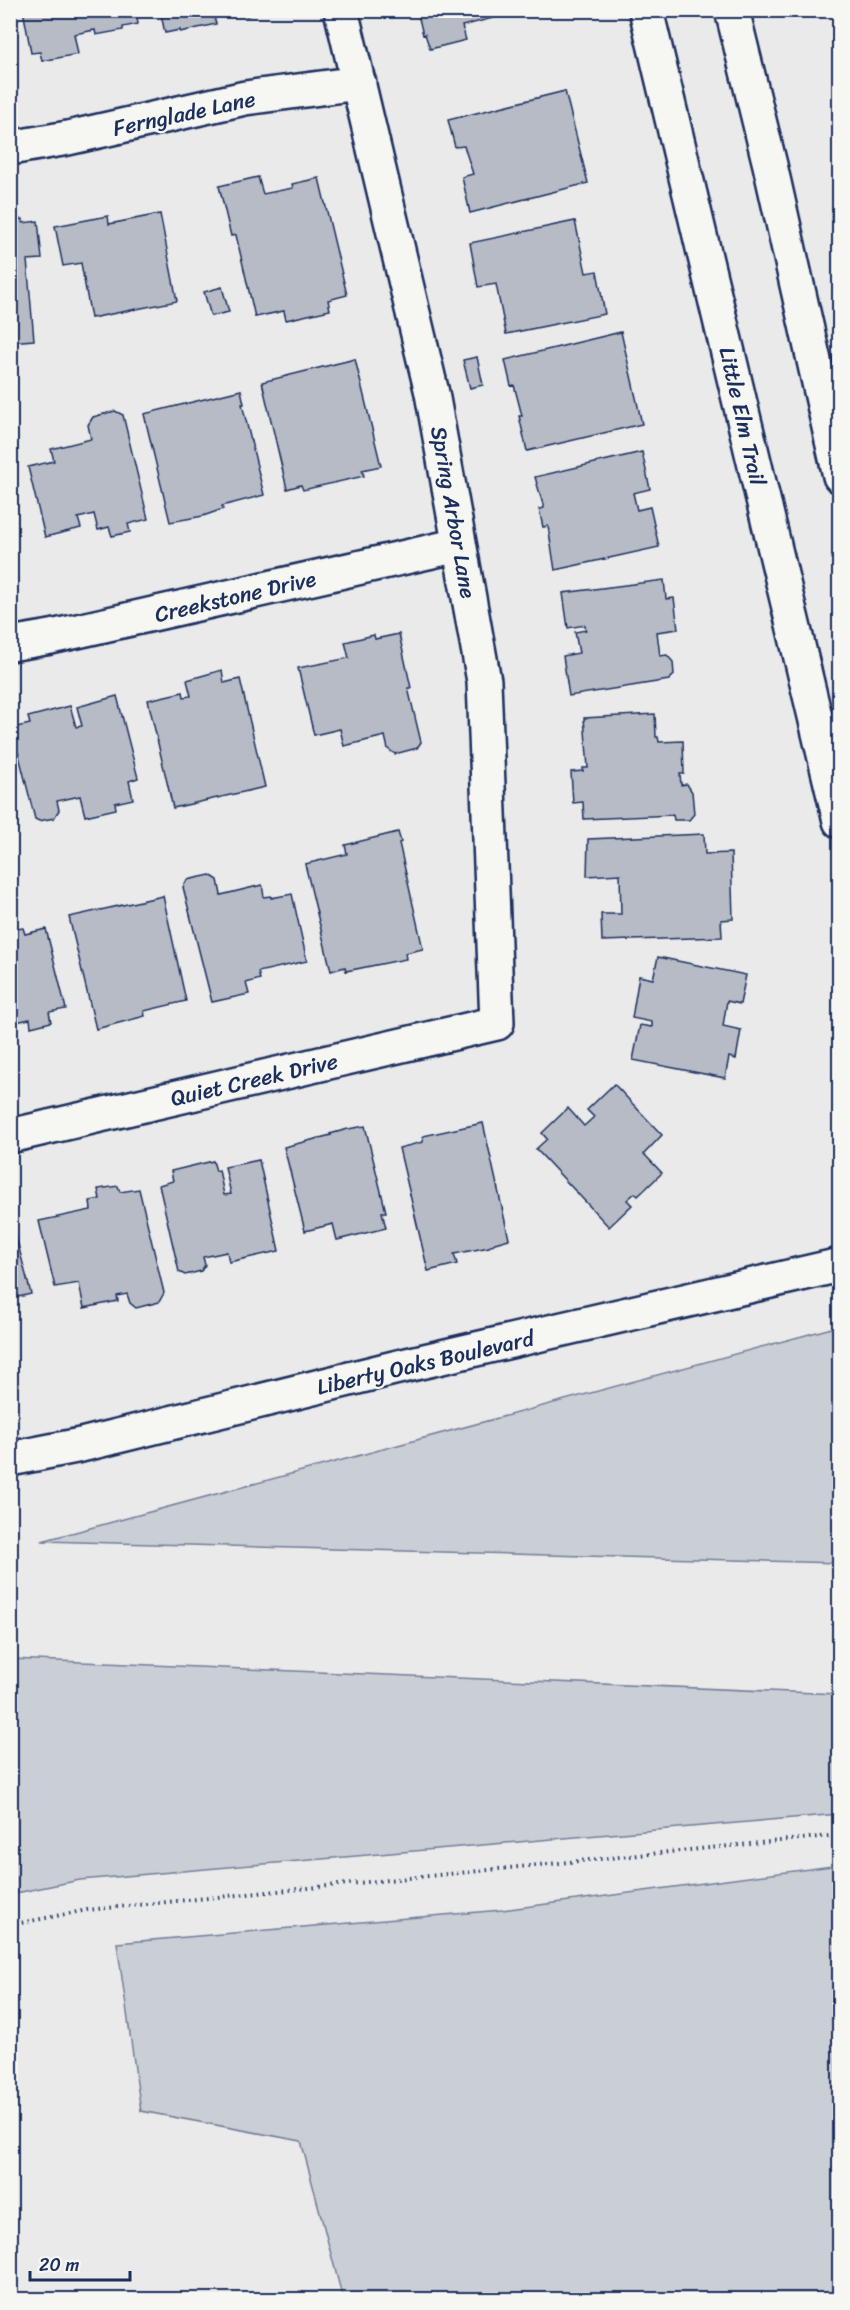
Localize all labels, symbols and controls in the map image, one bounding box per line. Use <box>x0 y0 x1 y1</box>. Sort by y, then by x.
street label: Fernglade Lane <box>109 79 259 148</box>
street label: Little Elm Trail <box>708 343 778 490</box>
street label: Spring Arbor Lane <box>419 423 488 602</box>
street label: Creekstone Drive <box>151 559 320 634</box>
street label: Quiet Creek Drive <box>167 1041 342 1118</box>
street label: Liberty Oaks Boulevard <box>313 1318 539 1406</box>
scale bar <box>30 2244 130 2282</box>
text: 20 m <box>39 2249 79 2281</box>

